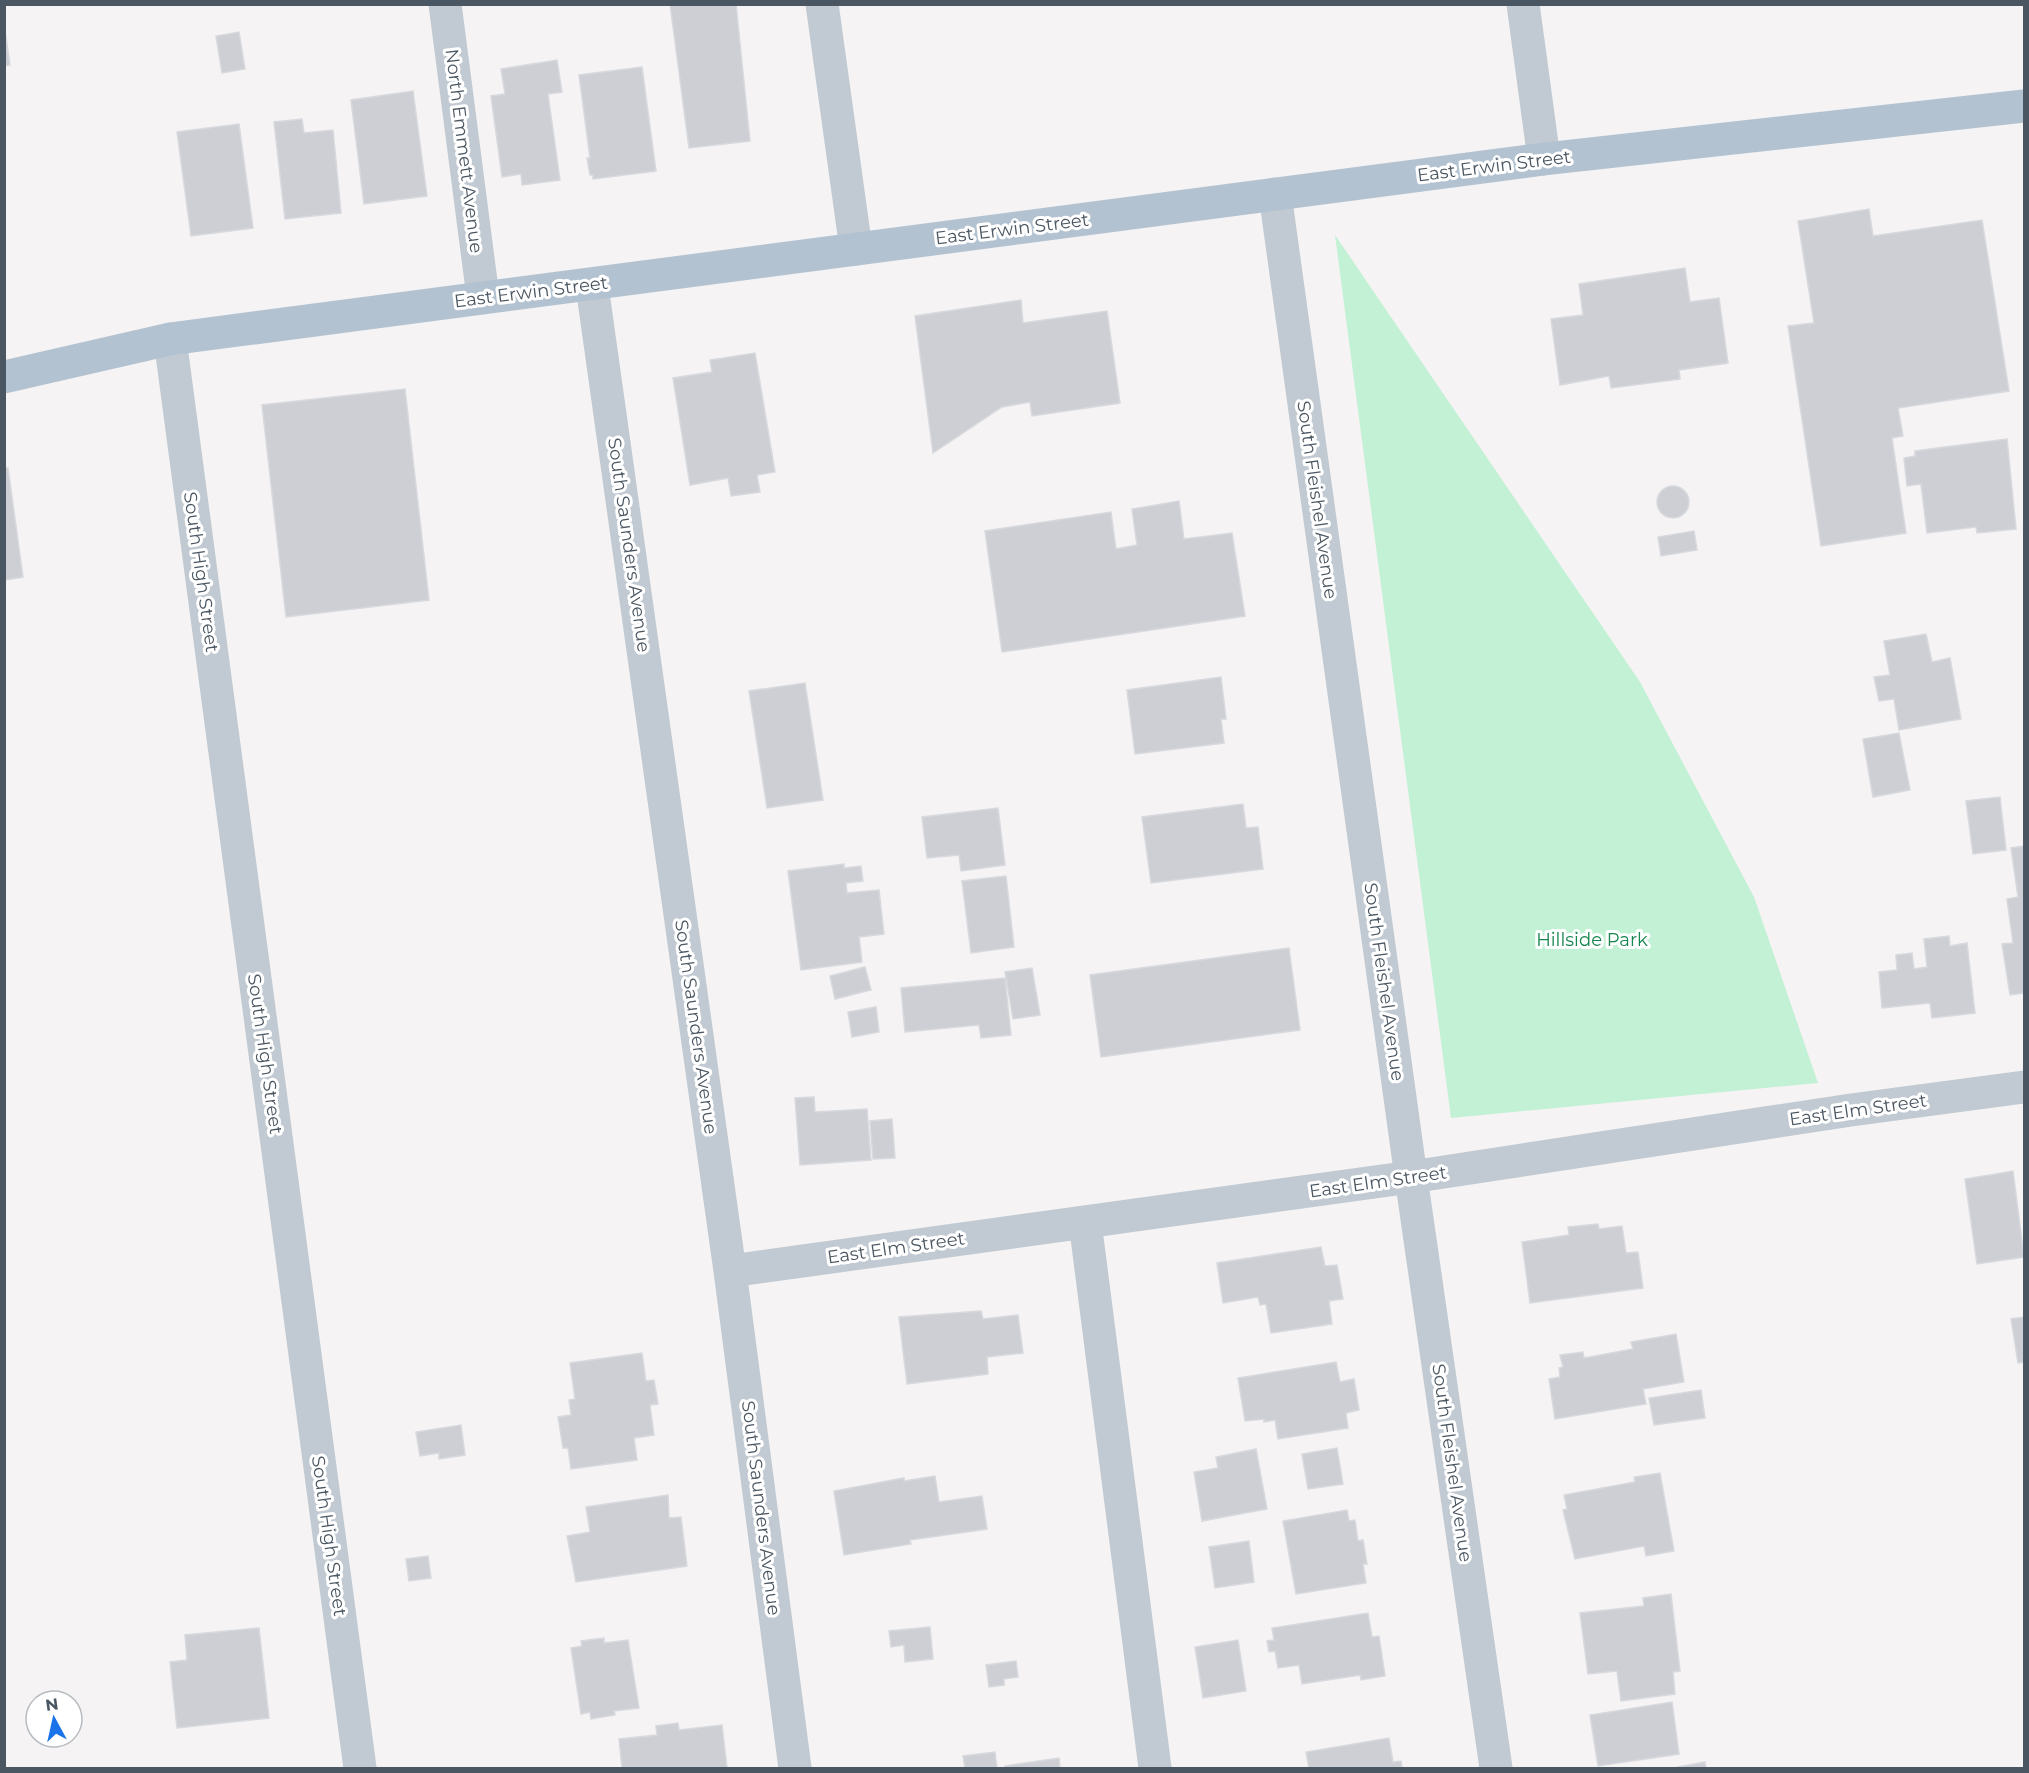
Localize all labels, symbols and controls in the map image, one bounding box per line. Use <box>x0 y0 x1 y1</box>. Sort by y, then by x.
street label: North Emmett Avenue <box>441 48 487 255</box>
street label: East Erwin Street <box>1416 146 1572 186</box>
street label: East Erwin Street <box>934 209 1090 249</box>
street label: East Erwin Street <box>453 272 609 312</box>
street label: South Fleishel Avenue <box>1292 399 1342 601</box>
street label: South Saunders Avenue <box>603 436 655 654</box>
street label: South High Street <box>179 490 223 654</box>
street label: South Fleishel Avenue <box>1359 881 1409 1083</box>
street label: South Saunders Avenue <box>670 918 722 1136</box>
park label: Hillside Park <box>1536 929 1648 951</box>
street label: South High Street <box>243 972 287 1136</box>
street label: East Elm Street <box>1788 1089 1928 1131</box>
street label: East Elm Street <box>1308 1161 1448 1203</box>
street label: East Elm Street <box>826 1227 966 1269</box>
street label: South Fleishel Avenue <box>1427 1362 1477 1564</box>
street label: South Saunders Avenue <box>737 1399 785 1617</box>
street label: South High Street <box>307 1454 351 1618</box>
north arrow <box>24 1689 84 1749</box>
text: N <box>44 1694 60 1715</box>

